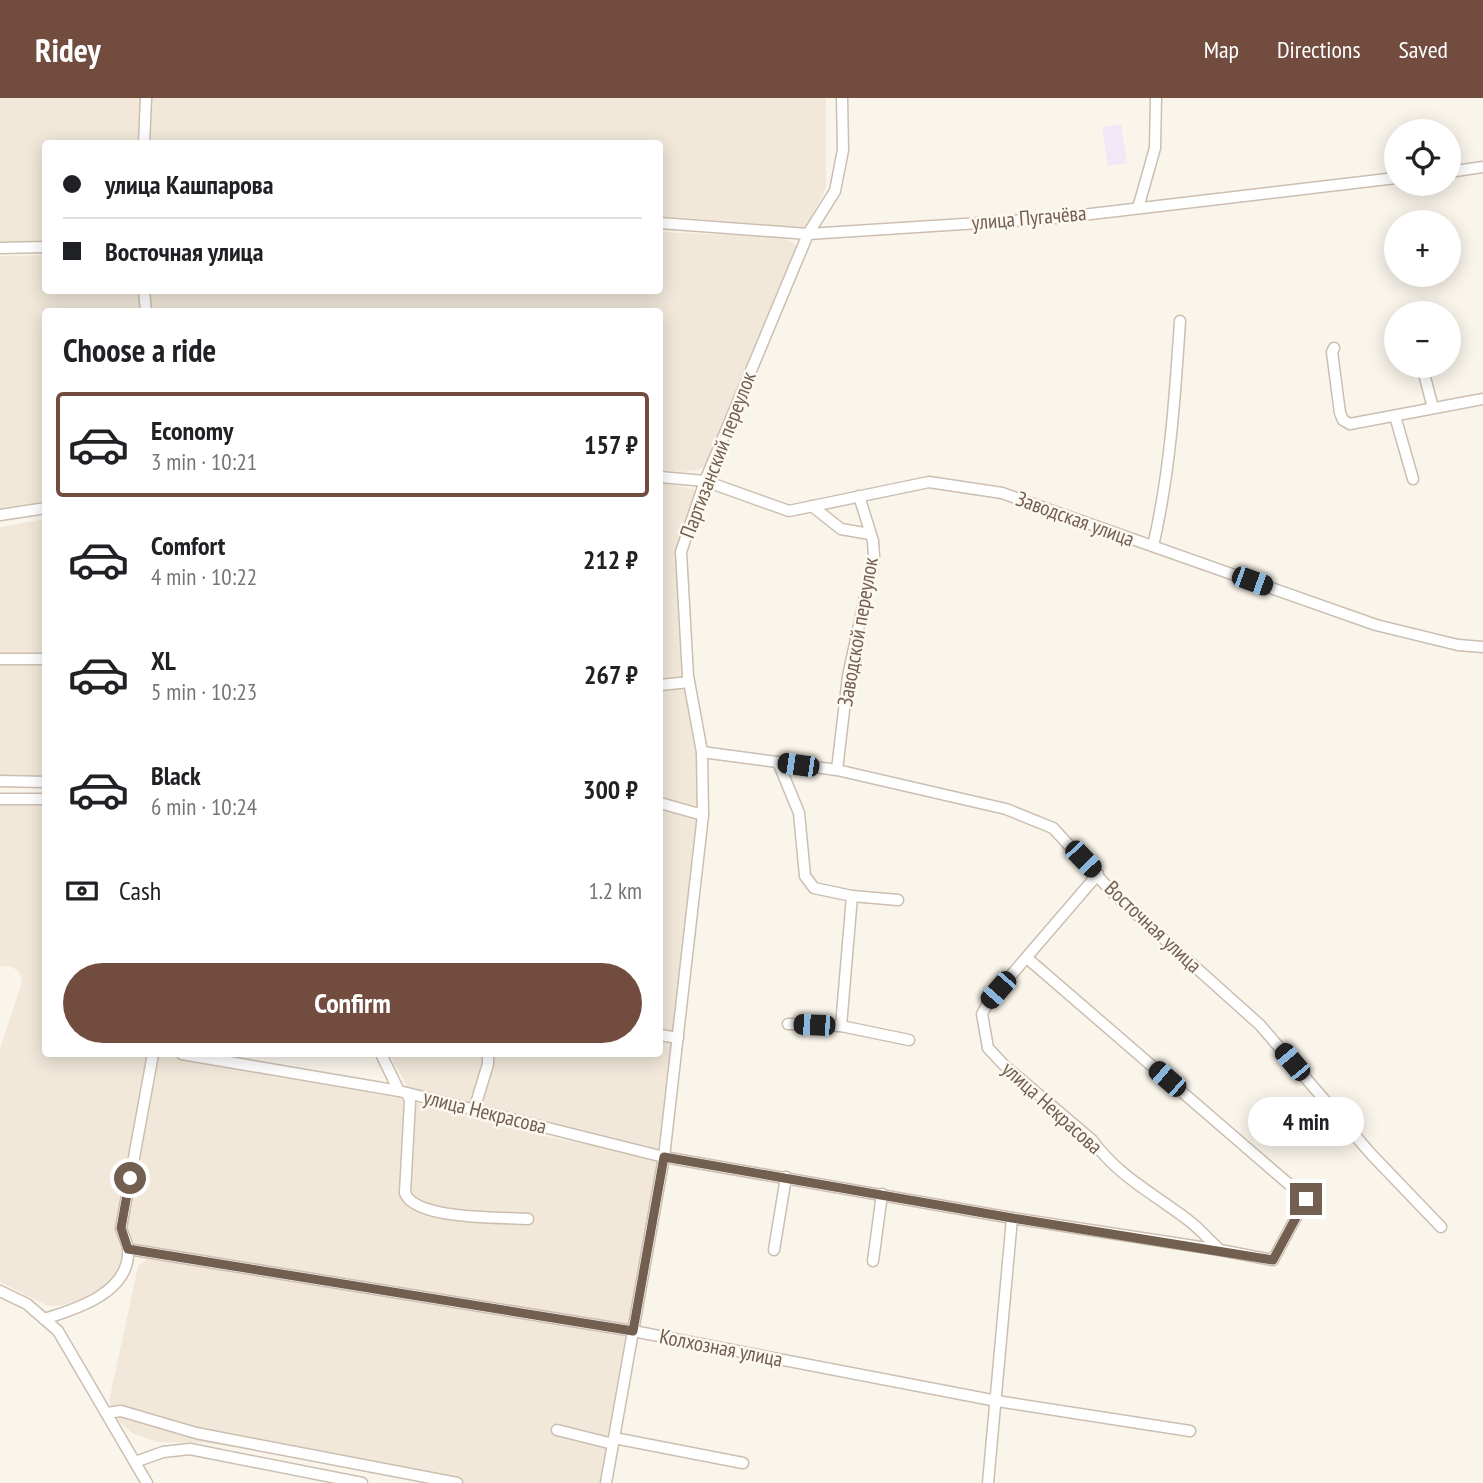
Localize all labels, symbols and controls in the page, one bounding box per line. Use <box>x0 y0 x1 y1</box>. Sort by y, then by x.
text: Ridey <box>35 28 101 71</box>
text: Map <box>1204 34 1239 65</box>
text: Directions <box>1277 34 1361 65</box>
text: Saved <box>1399 34 1448 65</box>
map controls <box>1384 119 1461 378</box>
button: locate <box>1384 119 1461 196</box>
text: улица Кашпарова <box>105 168 273 201</box>
street label: улица Пугачёва <box>971 199 1087 236</box>
button: + <box>1384 210 1461 287</box>
text: Восточная улица <box>105 235 263 268</box>
button: − <box>1384 301 1461 378</box>
text: Choose a ride <box>63 329 216 371</box>
street label: Партизанский переулок <box>673 368 762 542</box>
icon: car <box>67 413 130 476</box>
text: Economy <box>151 414 233 447</box>
text: 157 ₽ <box>584 428 638 461</box>
text: 3 min · 10:21 <box>151 447 257 476</box>
street label: Заводская улица <box>1012 485 1138 552</box>
icon: car <box>67 528 130 591</box>
text: Comfort <box>151 529 225 562</box>
text: 212 ₽ <box>583 543 638 576</box>
street label: Заводской переулок <box>831 555 884 709</box>
text: 4 min · 10:22 <box>151 562 257 591</box>
car <box>1229 564 1276 598</box>
icon: car <box>67 643 130 706</box>
text: XL <box>151 644 176 677</box>
text: 267 ₽ <box>584 658 638 691</box>
text: 5 min · 10:23 <box>151 677 257 706</box>
car <box>776 752 821 778</box>
icon: car <box>67 758 130 821</box>
text: Black <box>151 759 201 792</box>
text: 300 ₽ <box>583 773 638 806</box>
text: 6 min · 10:24 <box>151 792 257 821</box>
car <box>1061 837 1106 881</box>
icon: cash <box>63 872 101 910</box>
text: Cash <box>119 874 161 907</box>
street label: Восточная улица <box>1099 875 1208 979</box>
text: 1.2 km <box>588 876 642 905</box>
button: Confirm <box>63 963 642 1043</box>
car <box>977 967 1020 1013</box>
car <box>793 1014 836 1036</box>
car <box>1271 1039 1314 1085</box>
street label: улица Некрасова <box>996 1055 1108 1160</box>
car <box>1145 1057 1190 1101</box>
street label: улица Некрасова <box>421 1083 550 1140</box>
callout: 4 min <box>1248 1098 1364 1146</box>
text: 4 min <box>1283 1107 1329 1136</box>
route start <box>114 1162 146 1194</box>
route end <box>1290 1183 1322 1215</box>
street label: Колхозная улица <box>657 1322 785 1373</box>

